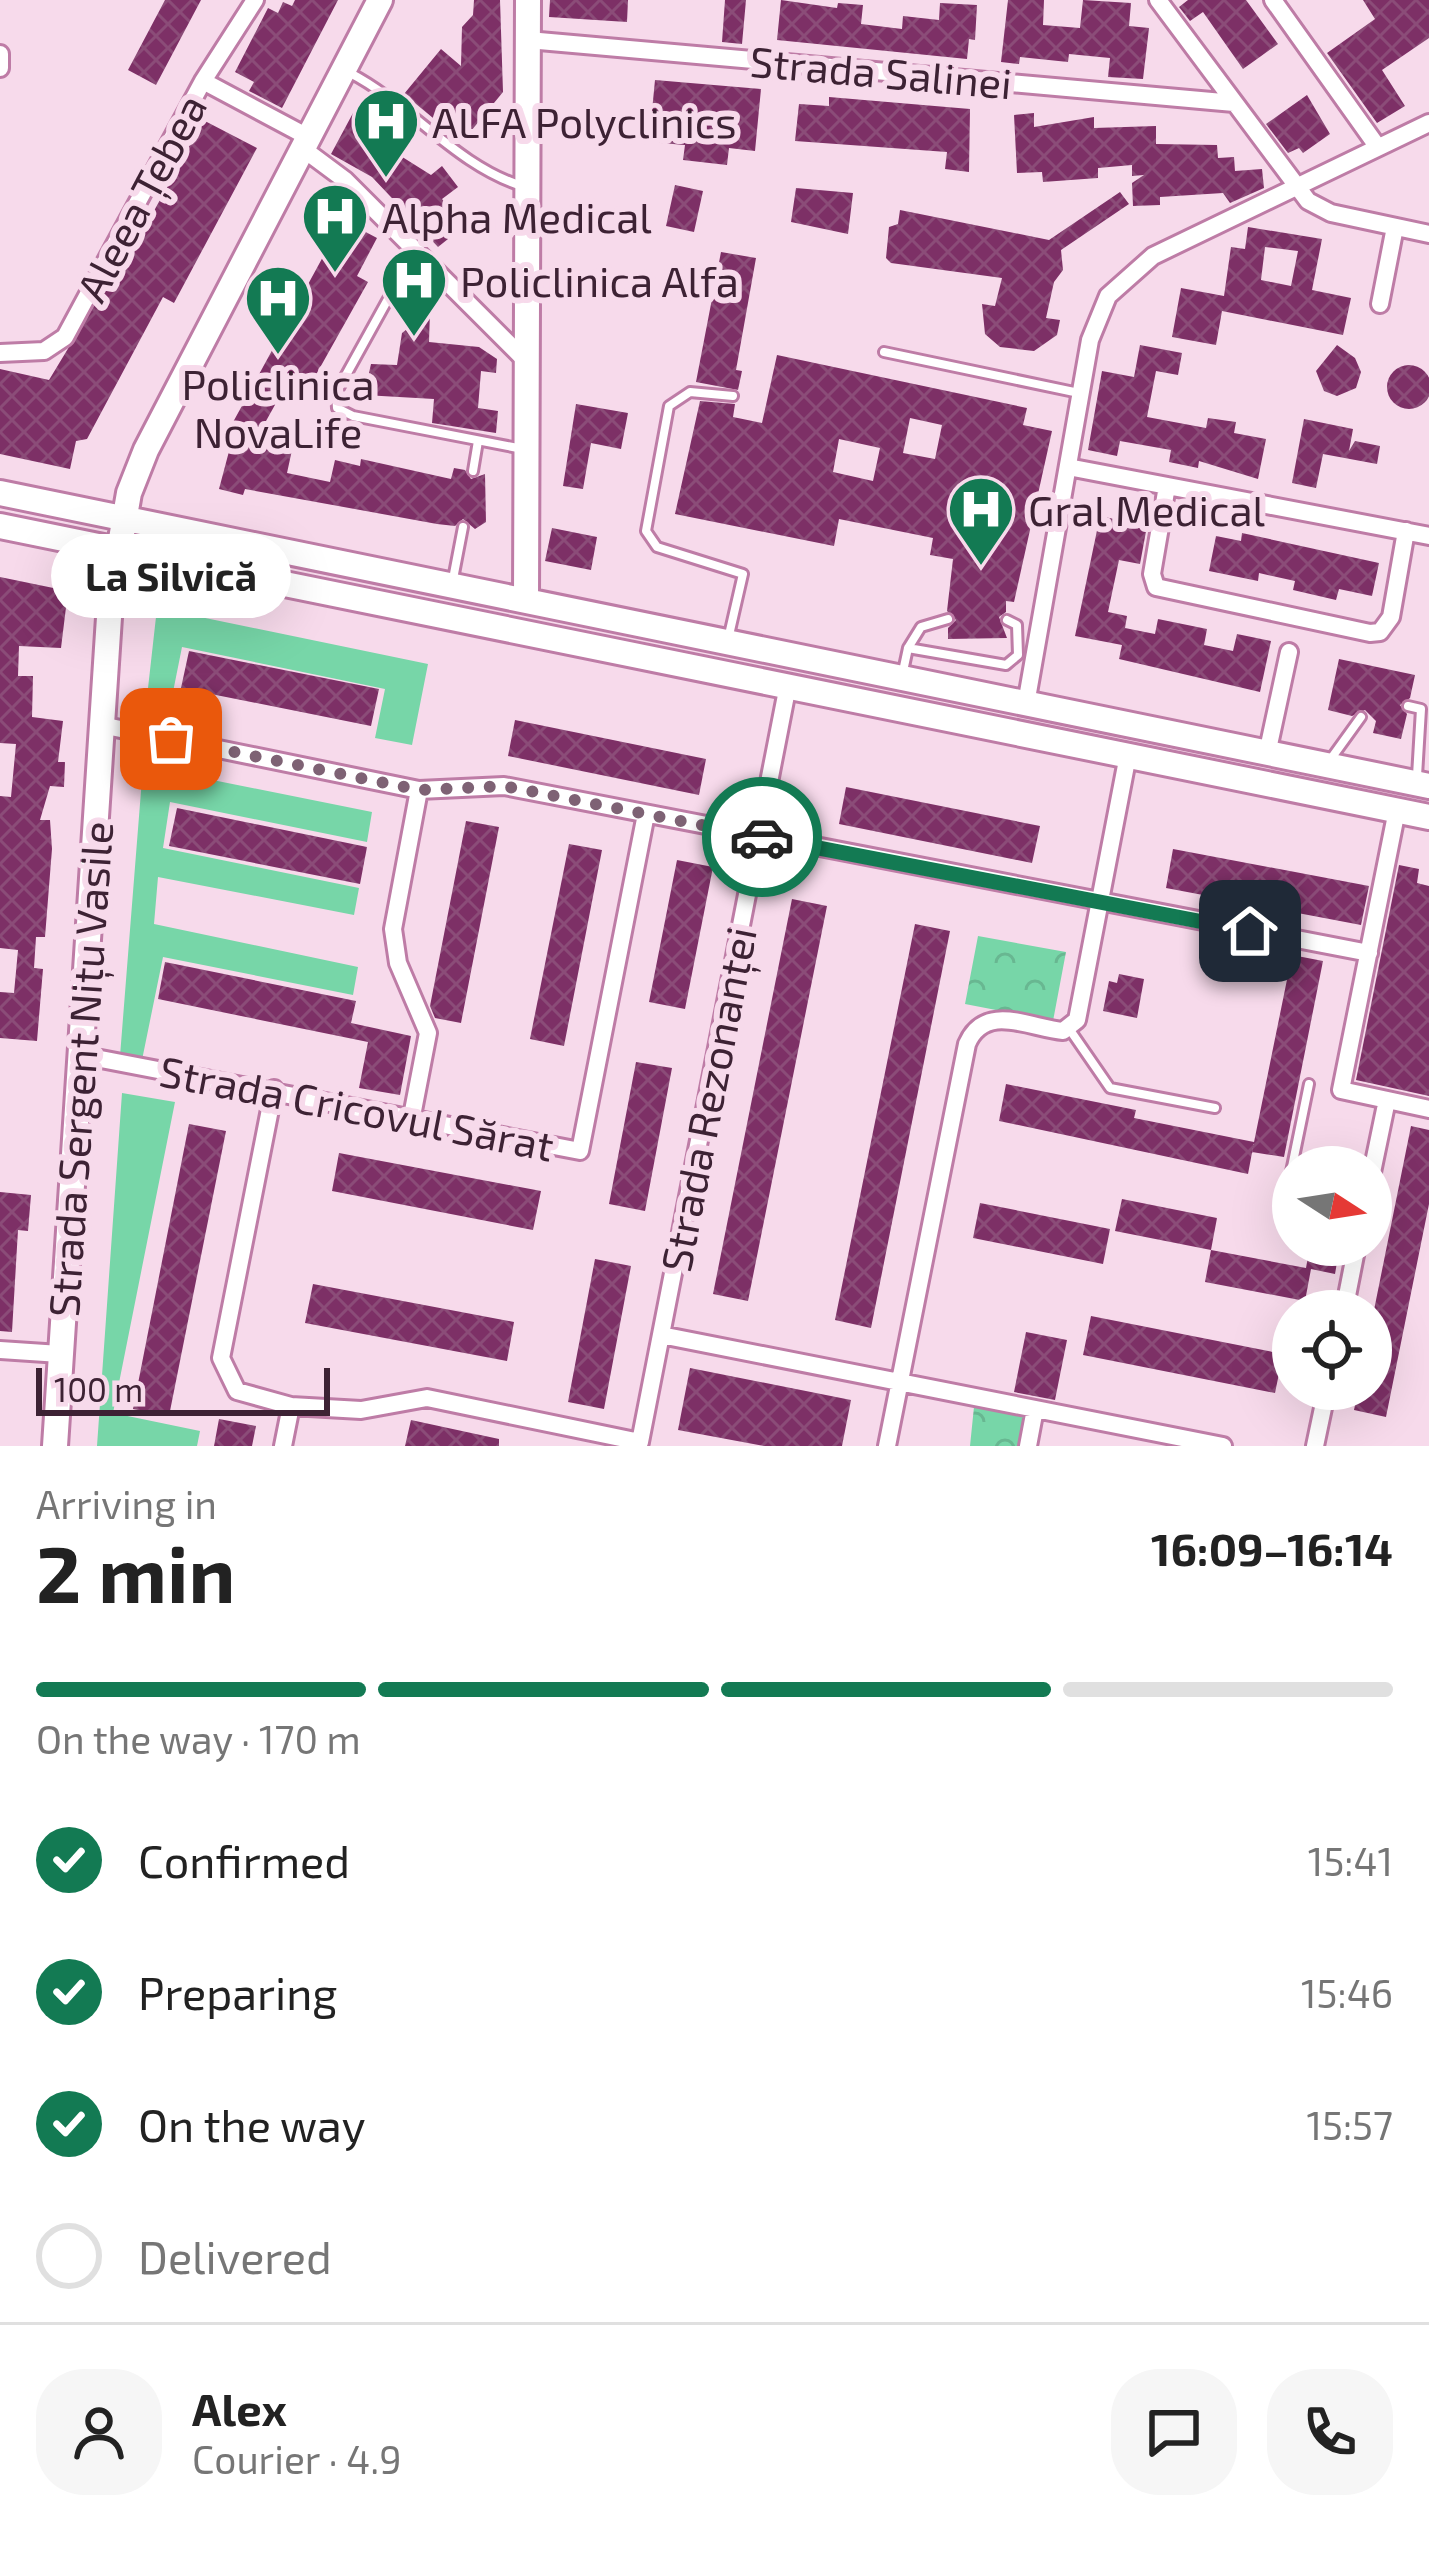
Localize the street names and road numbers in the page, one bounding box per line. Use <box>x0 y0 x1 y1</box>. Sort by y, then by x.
street label: Strada Salinei <box>748 35 1014 107</box>
street label: Aleea Țebea <box>65 85 219 311</box>
street label: Strada Sergent Nițu Vasile <box>37 820 125 1319</box>
street label: Strada Rezonanței <box>649 922 769 1276</box>
street label: Strada Cricovul Sărat <box>156 1044 558 1170</box>

